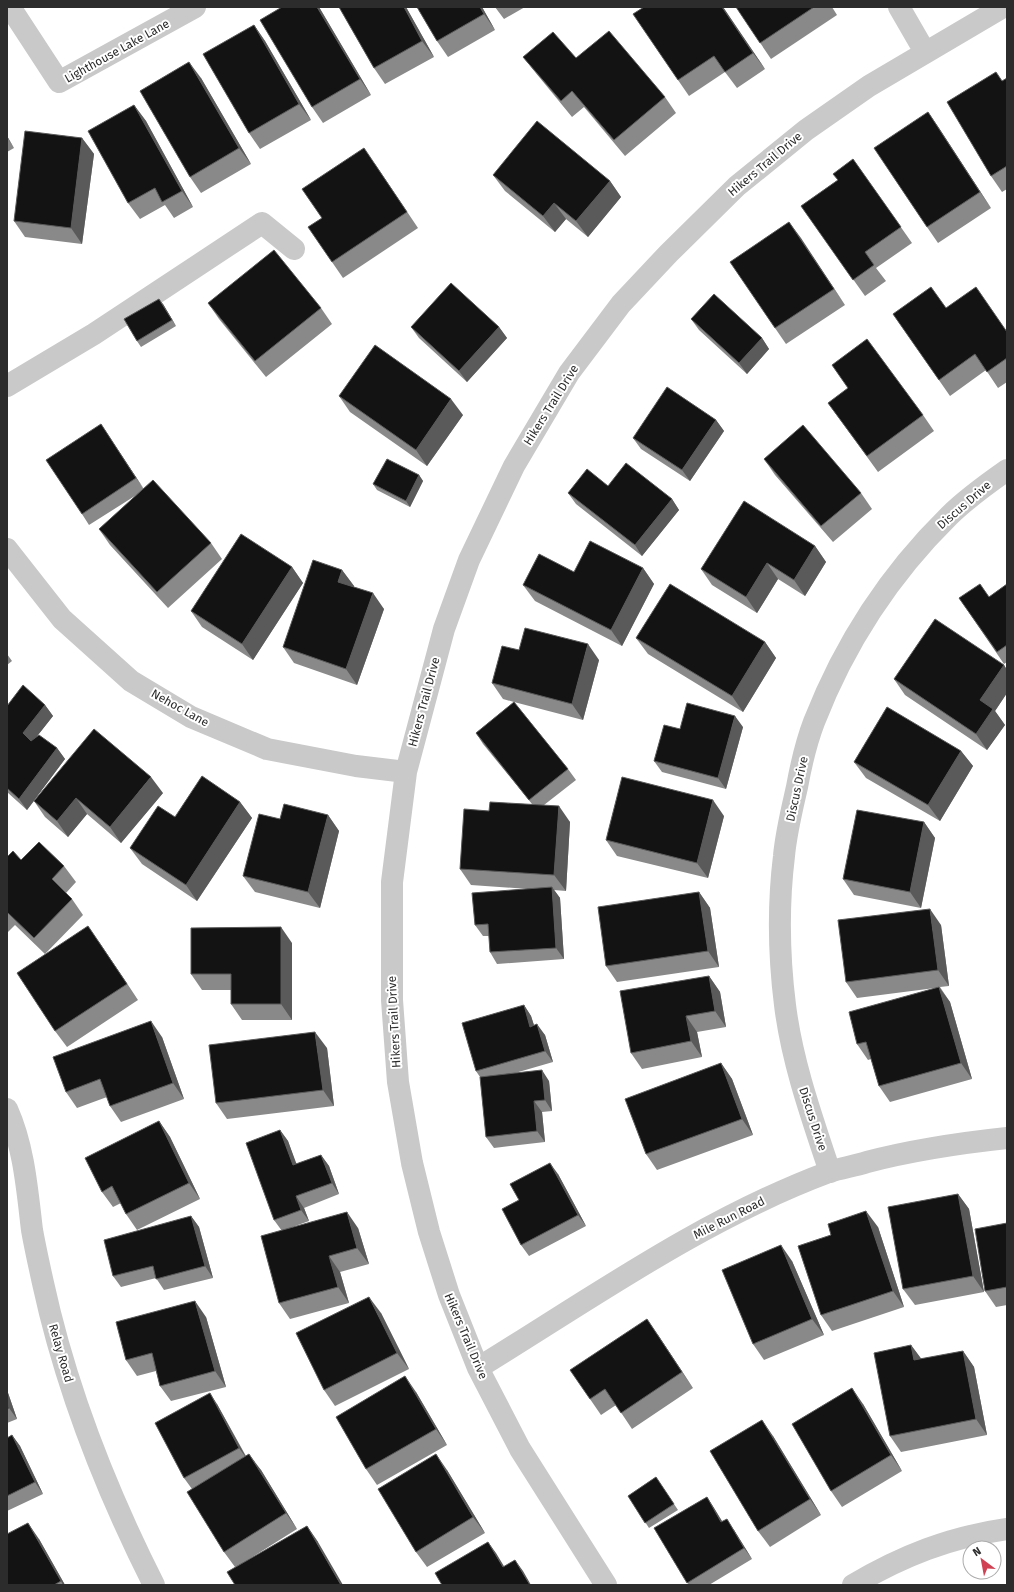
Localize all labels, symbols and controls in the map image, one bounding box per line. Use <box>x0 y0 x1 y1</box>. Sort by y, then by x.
street label: Lighthouse Lake Lane <box>62 16 172 86</box>
street label: Hikers Trail Drive <box>725 129 805 199</box>
street label: Hikers Trail Drive <box>521 362 581 448</box>
street label: Discus Drive <box>934 478 994 532</box>
street label: Hikers Trail Drive <box>405 656 443 748</box>
street label: Nehoc Lane <box>149 686 211 730</box>
street label: Discus Drive <box>783 755 811 823</box>
street label: Hikers Trail Drive <box>385 976 403 1068</box>
street label: Discus Drive <box>796 1085 830 1153</box>
street label: Mile Run Road <box>691 1194 767 1242</box>
street label: Hikers Trail Drive <box>442 1291 490 1381</box>
street label: Relay Road <box>46 1322 76 1384</box>
north arrow <box>962 1540 1002 1580</box>
text: N <box>970 1544 984 1559</box>

